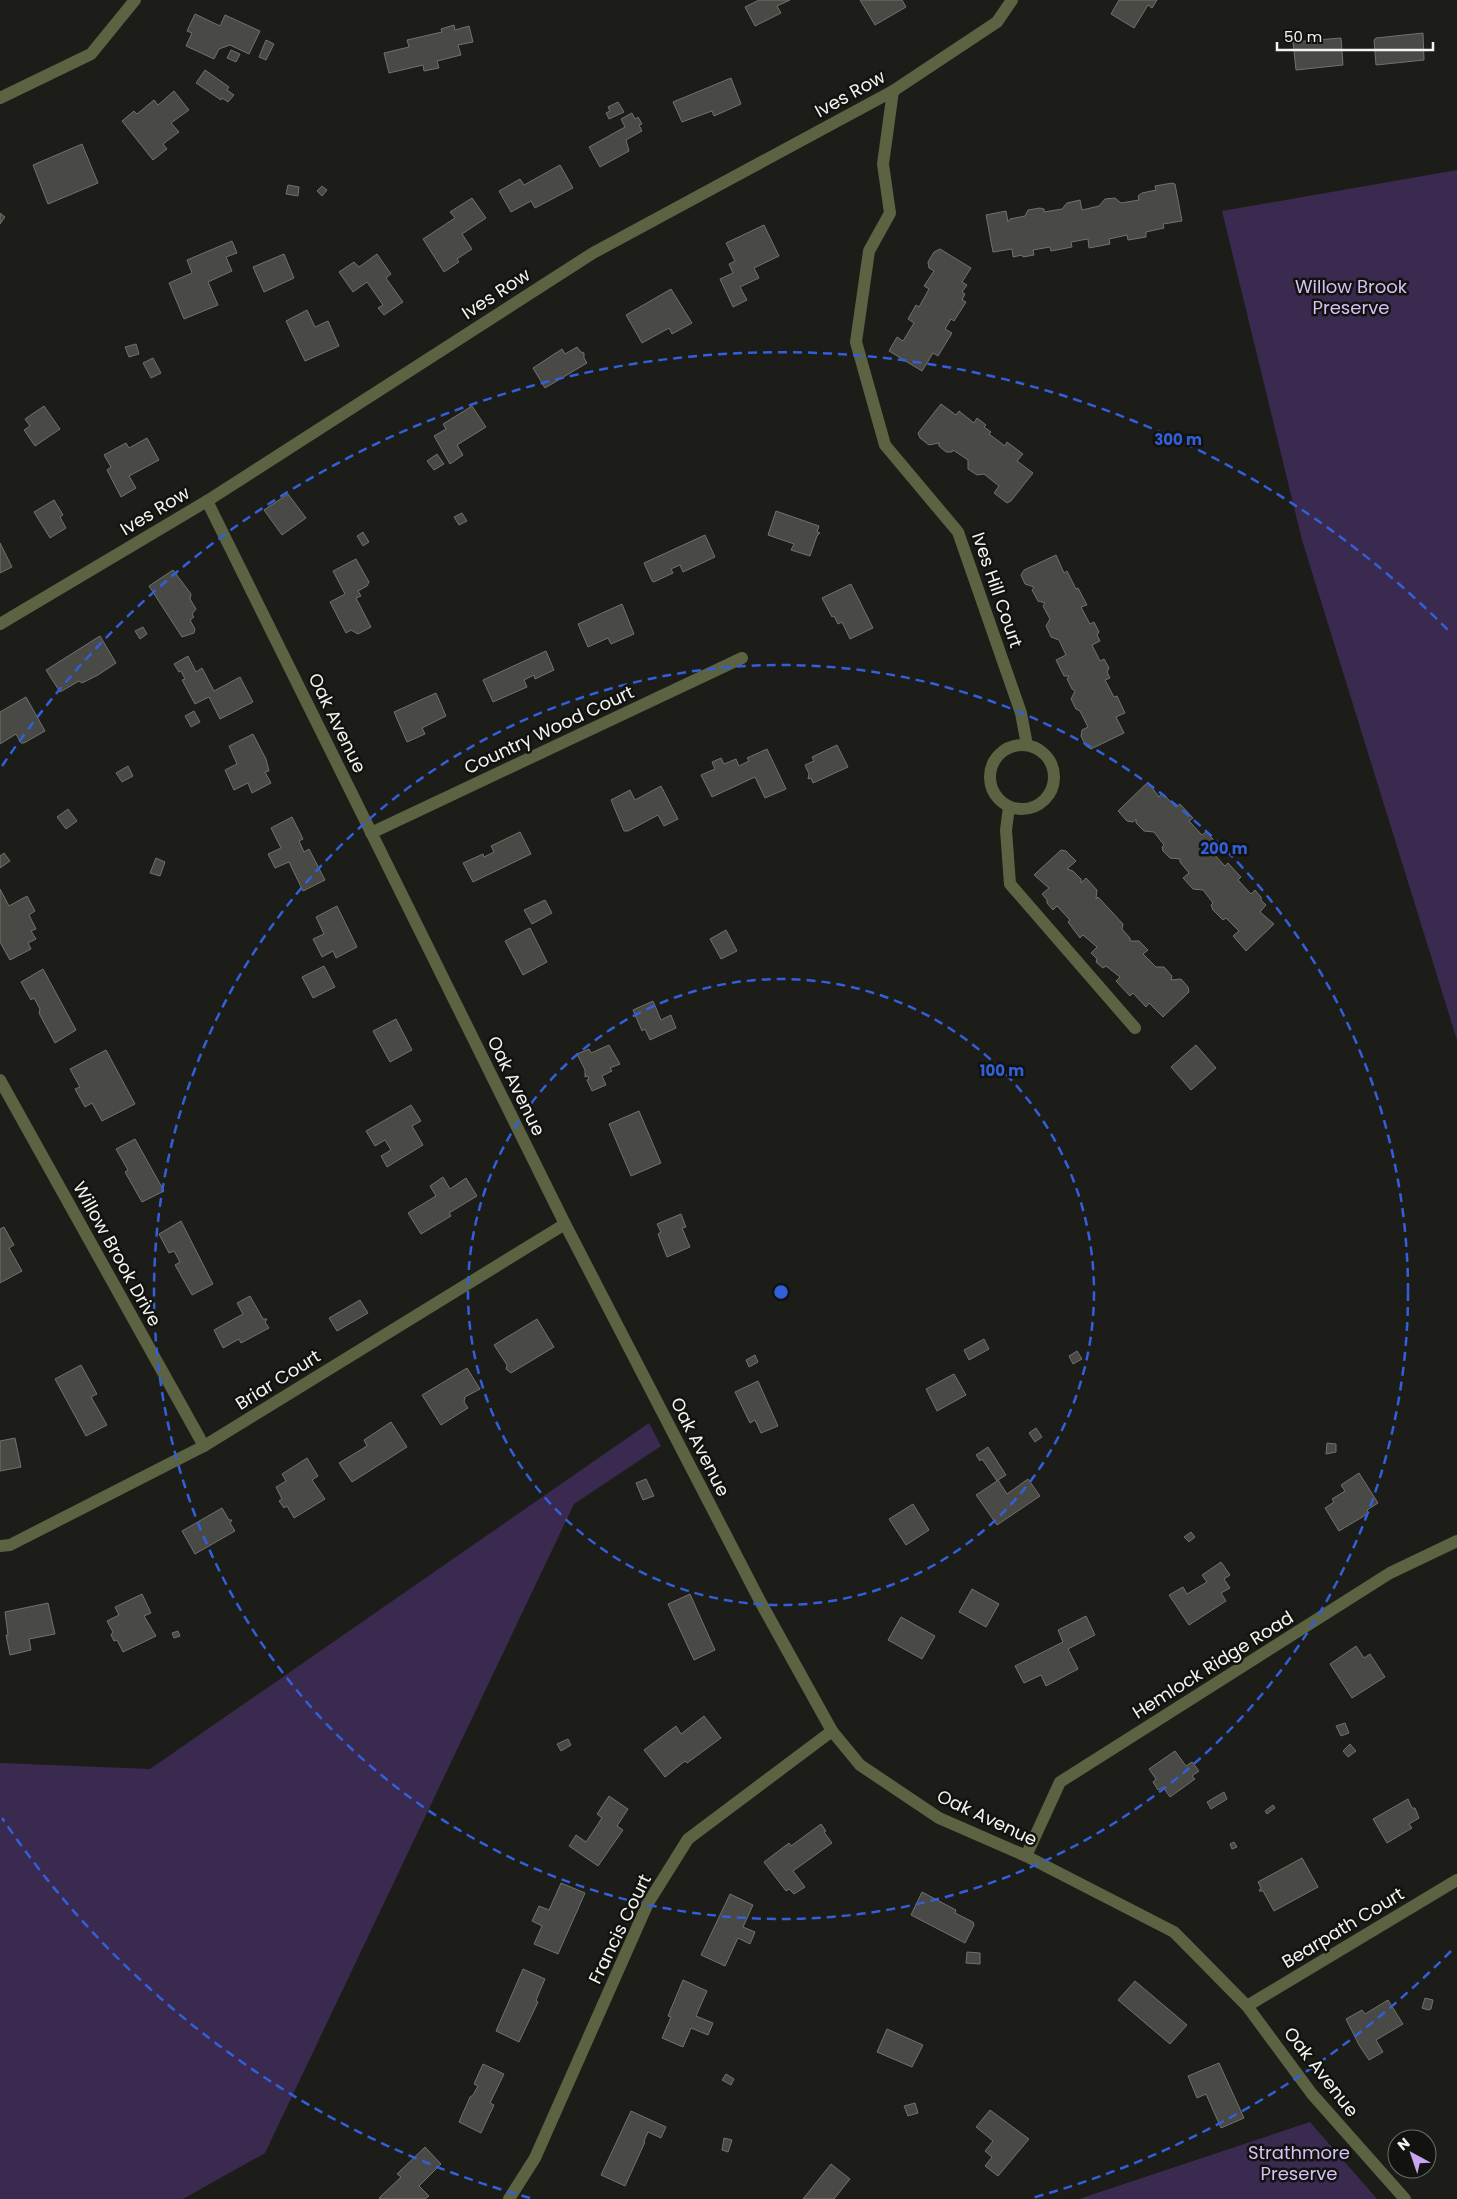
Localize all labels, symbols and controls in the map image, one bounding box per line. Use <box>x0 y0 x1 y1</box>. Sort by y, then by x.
scale bar <box>1277 20 1433 52</box>
text: 50 m <box>1284 26 1322 47</box>
street label: Ives Row <box>810 64 890 123</box>
street label: Ives Row <box>457 262 535 325</box>
park label: Willow Brook Preserve <box>1295 274 1408 320</box>
text: 300 m <box>1154 429 1202 450</box>
street label: Ives Row <box>115 480 194 541</box>
street label: Ives Hill Court <box>966 529 1029 651</box>
street label: Oak Avenue <box>303 669 372 777</box>
street label: Country Wood Court <box>460 679 638 780</box>
text: 200 m <box>1200 838 1248 859</box>
street label: Oak Avenue <box>482 1032 551 1140</box>
text: 100 m <box>980 1060 1024 1081</box>
street label: Willow Brook Drive <box>67 1177 168 1331</box>
centre of rings <box>772 1283 790 1301</box>
street label: Briar Court <box>230 1344 325 1416</box>
street label: Oak Avenue <box>665 1393 736 1501</box>
street label: Hemlock Ridge Road <box>1127 1605 1298 1724</box>
street label: Oak Avenue <box>933 1783 1041 1852</box>
street label: Francis Court <box>582 1870 657 1988</box>
street label: Bearpath Court <box>1277 1881 1409 1974</box>
street label: Oak Avenue <box>1278 2021 1364 2122</box>
north arrow <box>1387 2129 1437 2179</box>
text: N <box>1393 2133 1414 2155</box>
park label: Strathmore Preserve <box>1248 2140 1350 2186</box>

